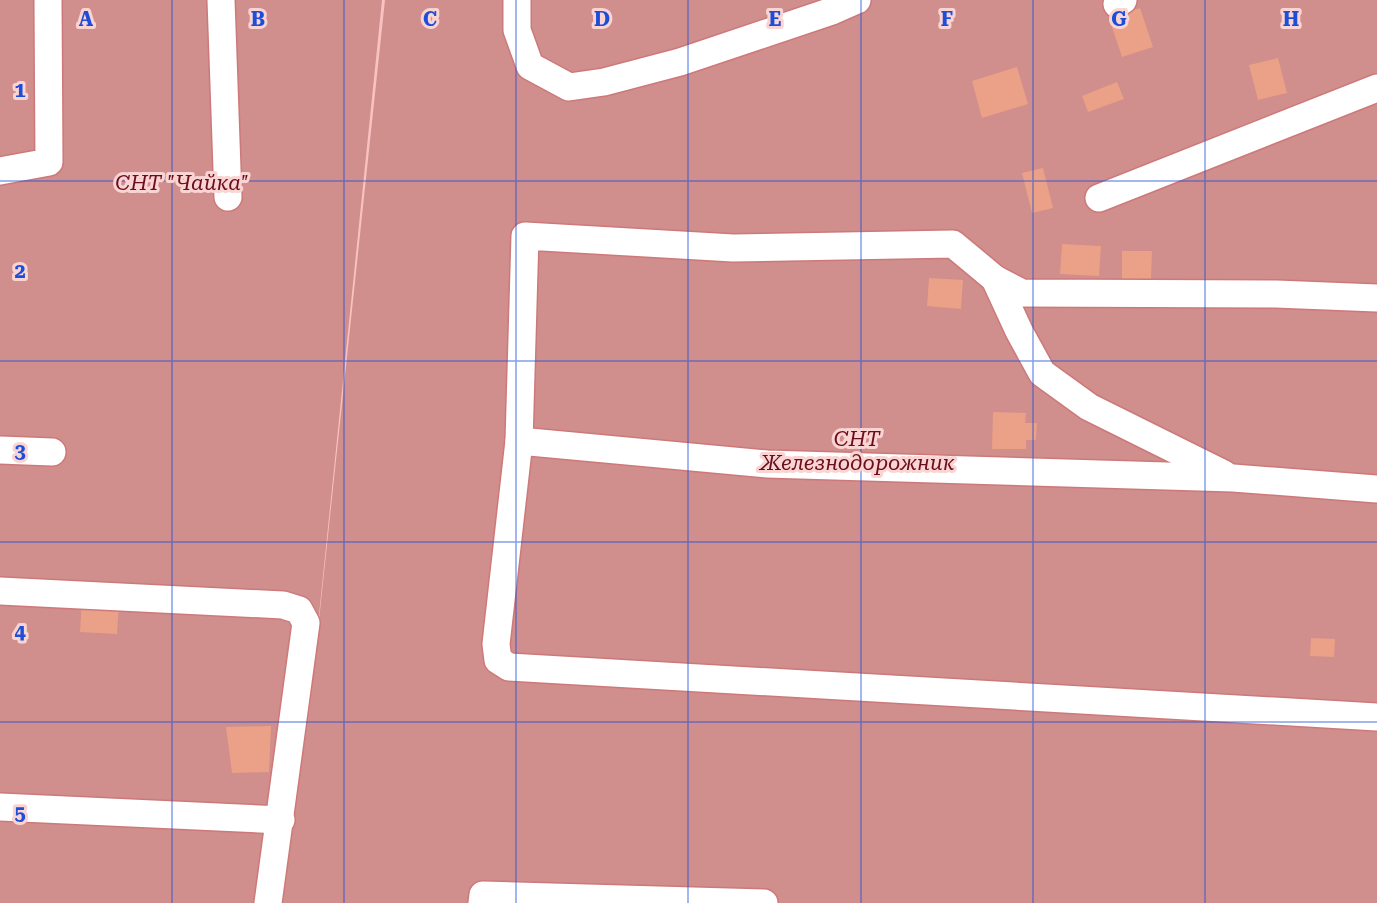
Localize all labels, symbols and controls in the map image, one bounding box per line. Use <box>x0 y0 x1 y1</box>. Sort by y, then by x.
text: A <box>79 7 94 31</box>
text: B <box>251 7 265 31</box>
text: C <box>423 7 437 31</box>
text: D <box>594 7 610 31</box>
text: E <box>769 7 782 31</box>
text: F <box>941 7 953 31</box>
text: G <box>1111 7 1127 31</box>
text: H <box>1283 7 1299 31</box>
text: 1 <box>14 78 26 102</box>
park label: СНТ "Чайка" <box>115 171 249 195</box>
text: 2 <box>14 259 26 283</box>
park label: СНТ Железнодорожник <box>759 427 955 475</box>
text: 3 <box>14 439 26 463</box>
text: 4 <box>14 620 26 644</box>
text: 5 <box>14 801 26 825</box>

